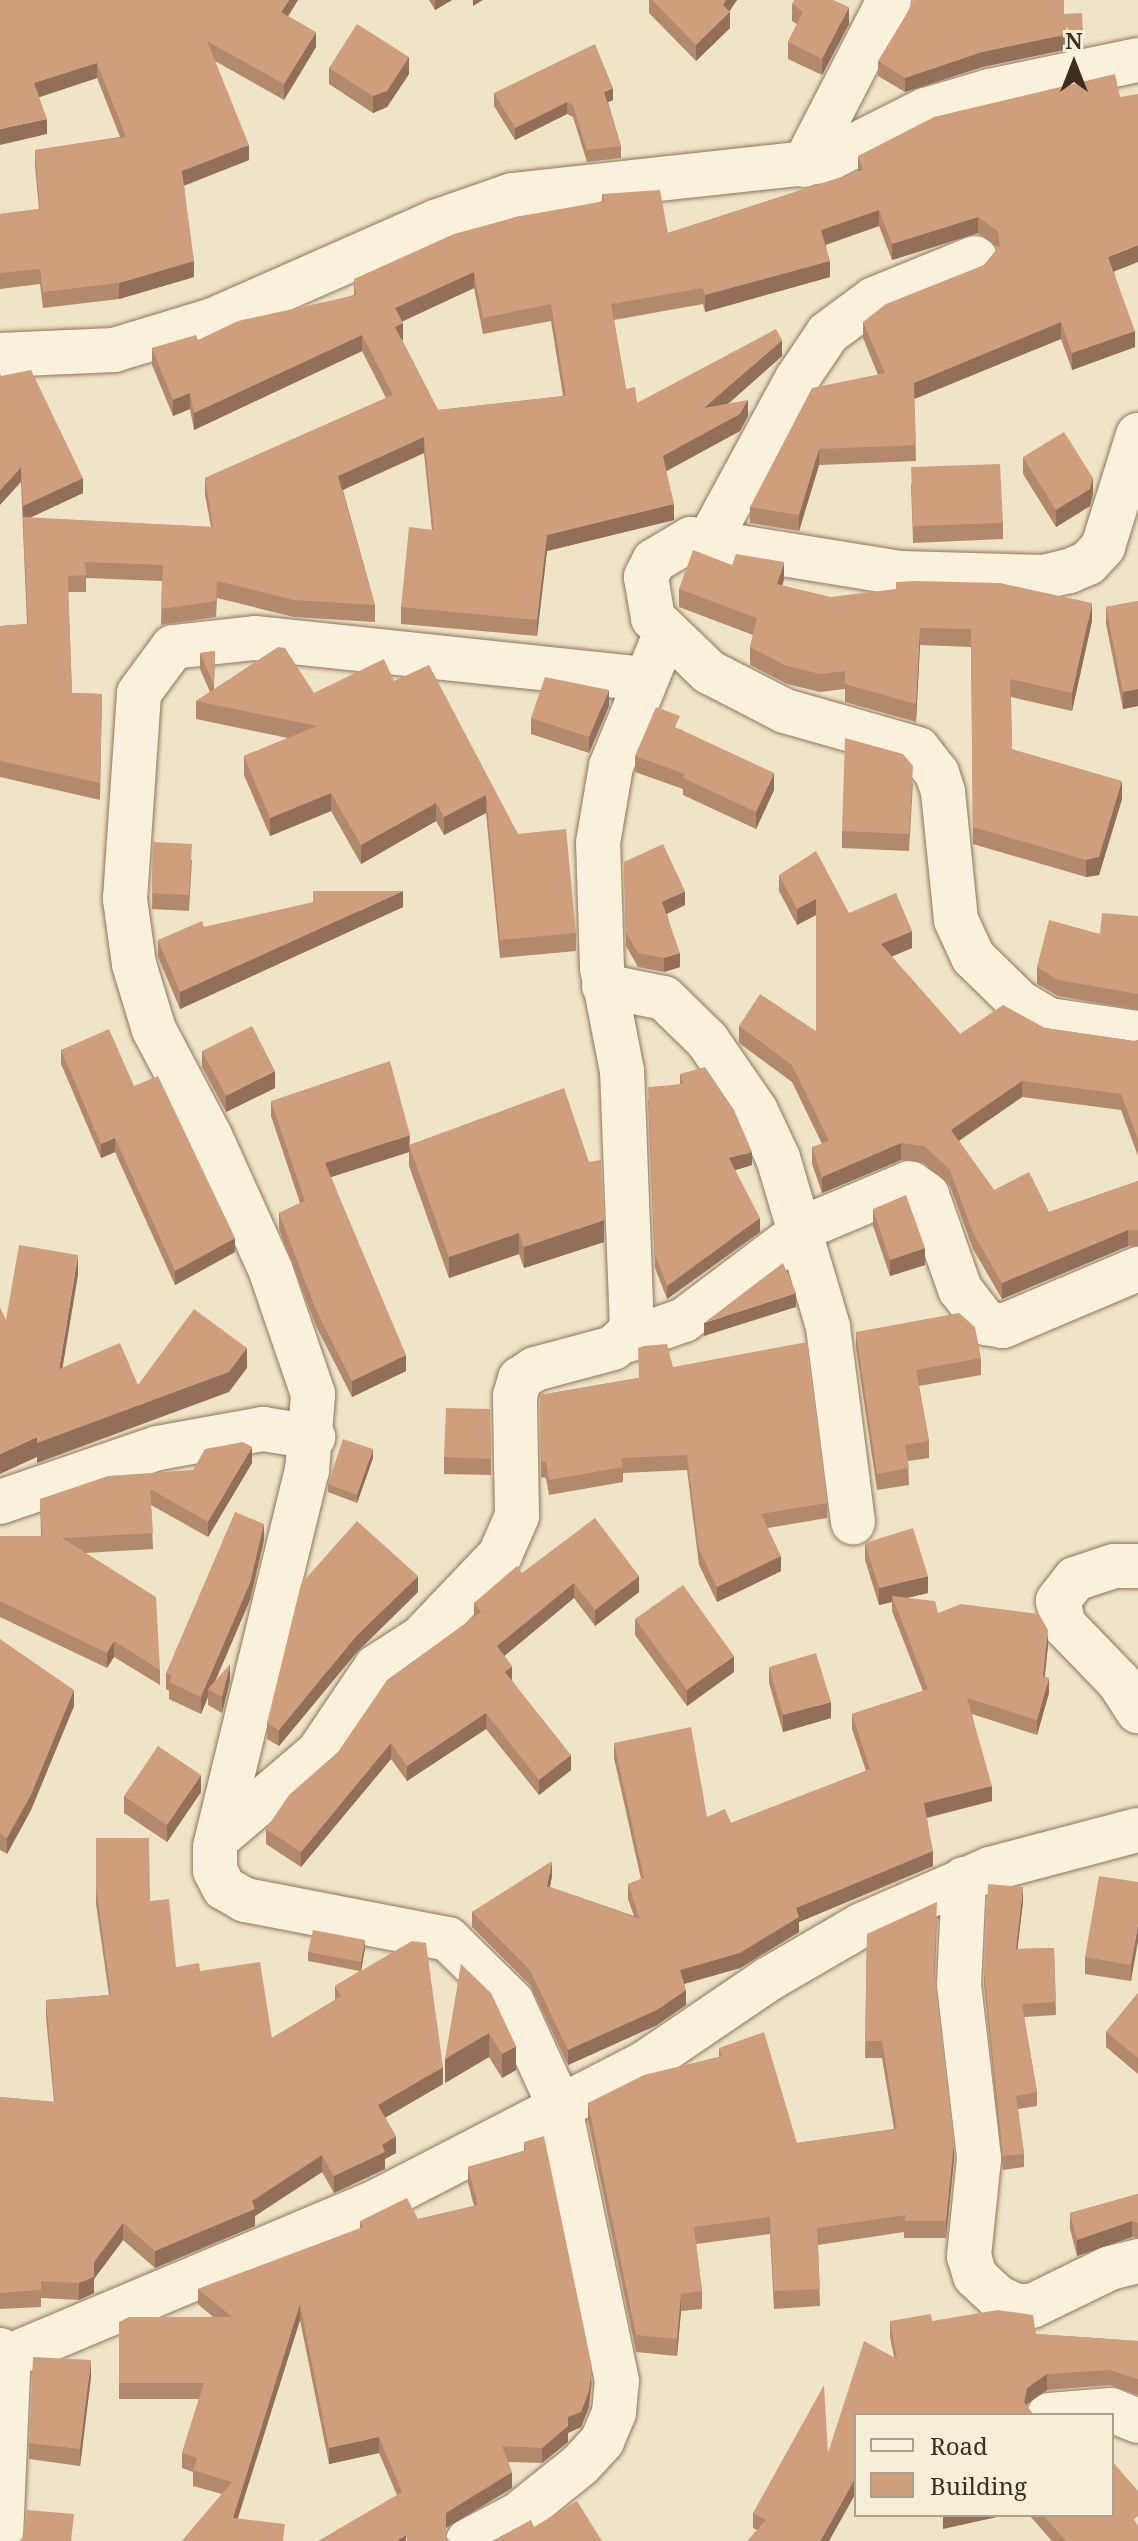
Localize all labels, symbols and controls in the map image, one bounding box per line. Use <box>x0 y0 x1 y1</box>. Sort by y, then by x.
north arrow <box>1034 24 1114 104</box>
text: N <box>1065 25 1083 55</box>
legend <box>854 2413 1114 2517</box>
text: Road <box>930 2429 988 2462</box>
text: Building <box>930 2469 1027 2502</box>

